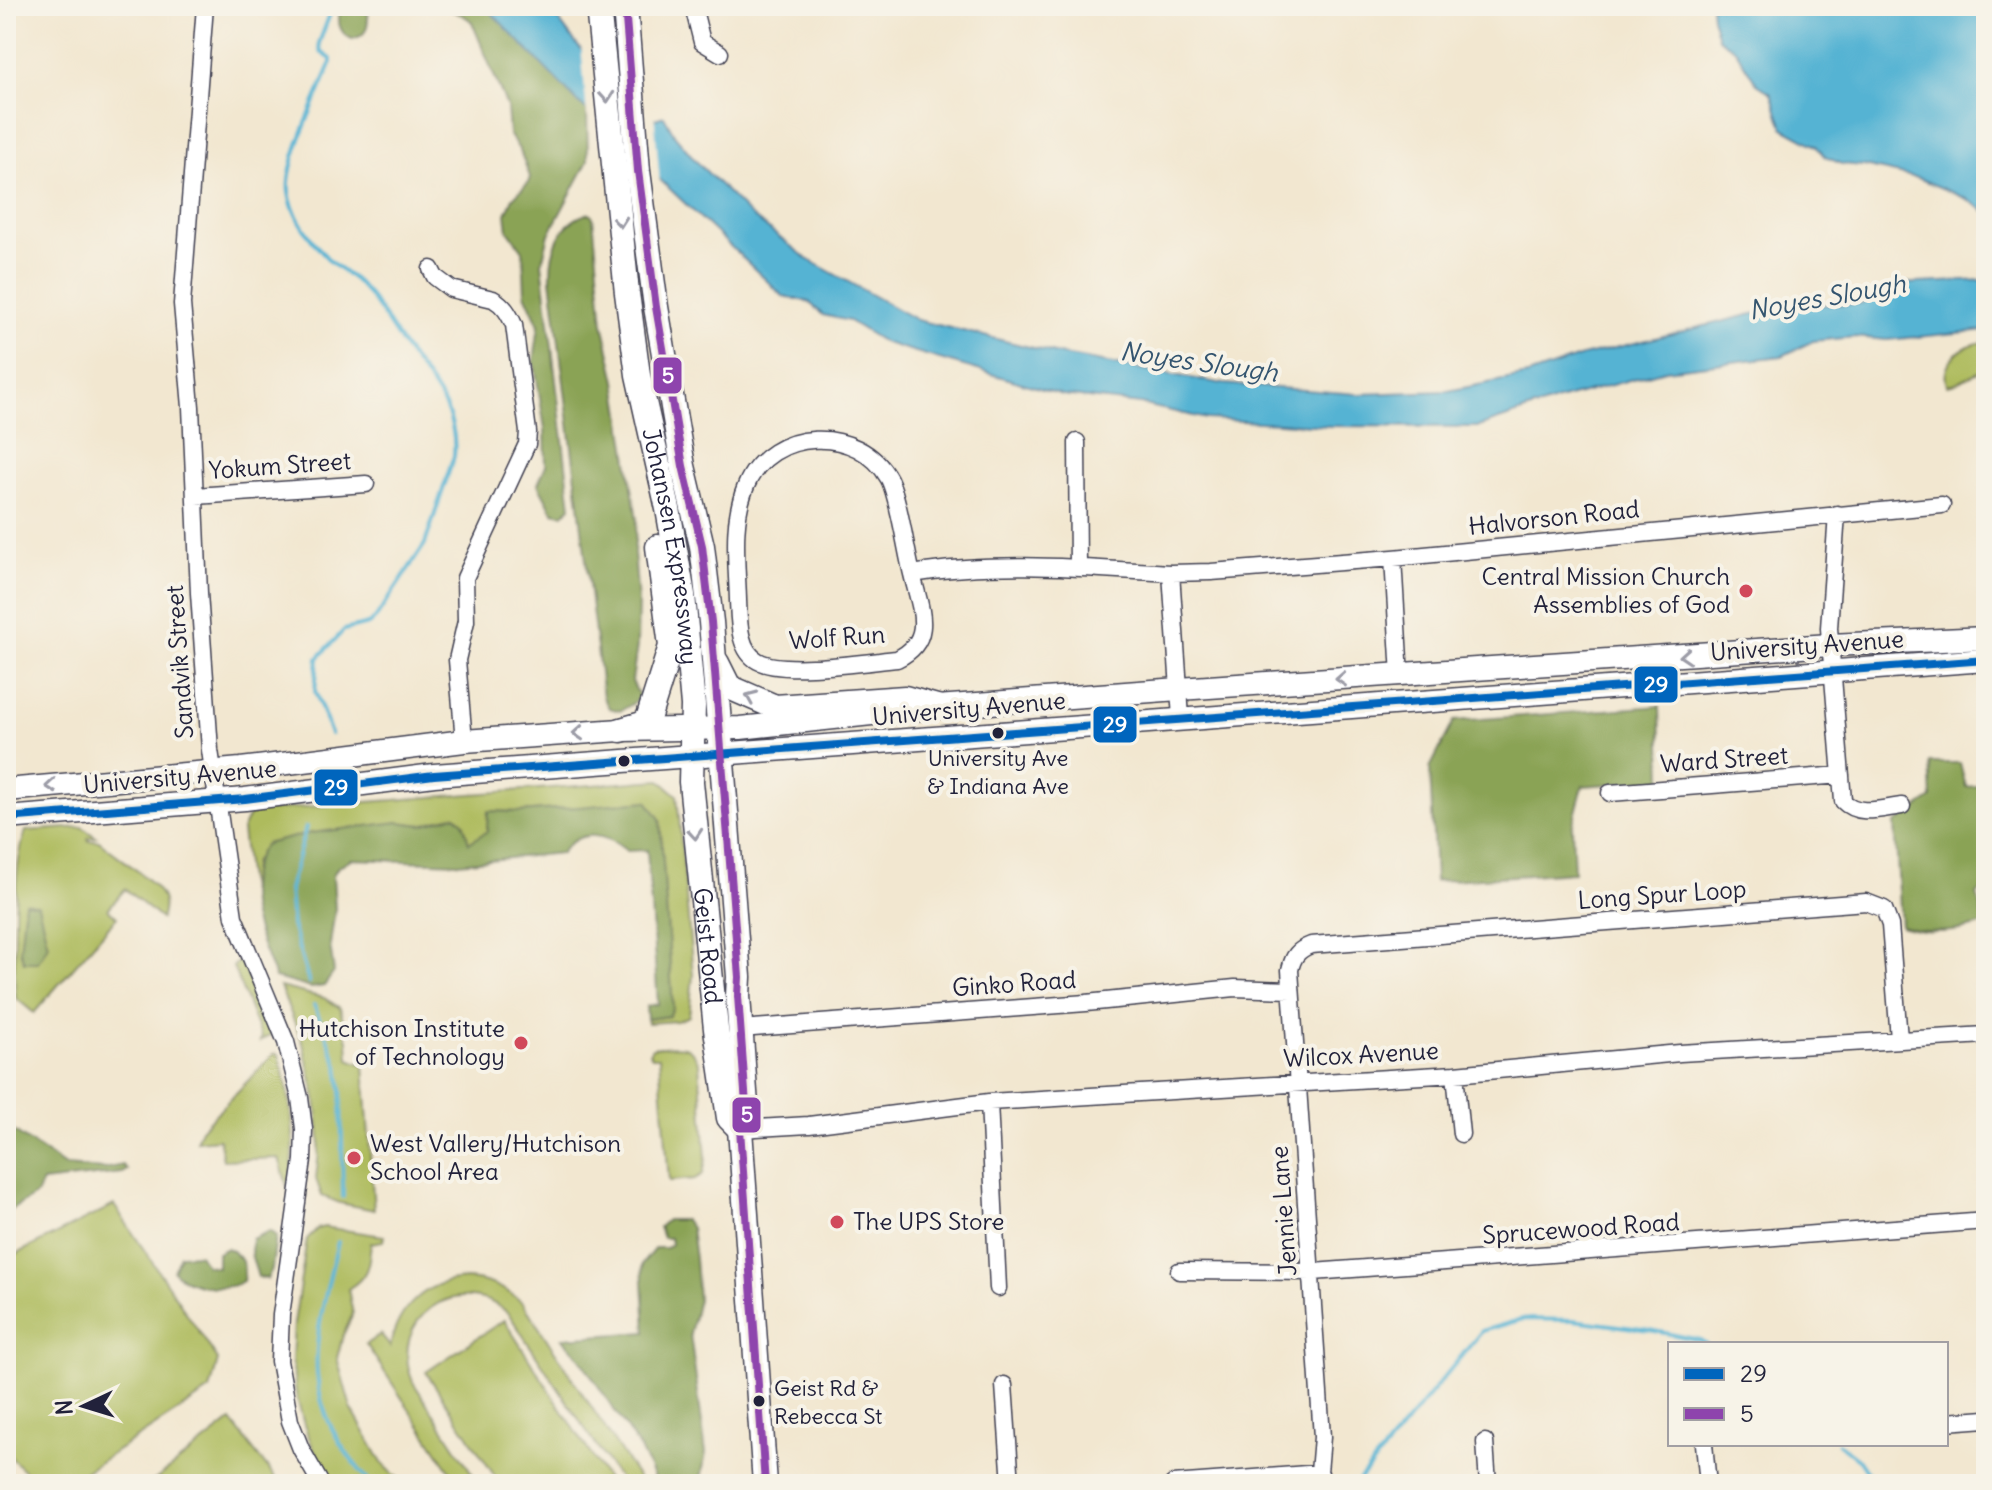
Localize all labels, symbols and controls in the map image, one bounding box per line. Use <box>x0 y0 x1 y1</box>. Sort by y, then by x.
one-way arrow <box>599 91 616 104</box>
one-way arrow <box>611 216 628 229</box>
water label: Noyes Slough <box>1746 266 1909 327</box>
water label: Noyes Slough <box>1118 334 1281 389</box>
line badge: 5 <box>652 356 683 395</box>
text: 5 <box>662 361 674 389</box>
street label: Johansen Expressway <box>636 425 705 666</box>
street label: Yokum Street <box>208 445 352 485</box>
street label: Halvorson Road <box>1467 493 1641 541</box>
place label: Central Mission Church Assemblies of God <box>1482 561 1730 619</box>
marker: Central Mission Church Assemblies of God <box>1737 582 1755 600</box>
street label: Sandvik Street <box>159 584 199 740</box>
street label: Wolf Run <box>788 619 886 655</box>
street label: University Avenue <box>1709 623 1905 667</box>
one-way arrow <box>1678 647 1691 664</box>
line badge: 29 <box>1633 665 1679 704</box>
one-way arrow <box>1334 670 1347 687</box>
text: 29 <box>1644 670 1668 698</box>
street label: University Avenue <box>871 685 1067 731</box>
one-way arrow <box>745 690 759 706</box>
line badge: 29 <box>1092 705 1138 744</box>
text: 29 <box>1103 710 1127 738</box>
one-way arrow <box>571 724 584 741</box>
marker: University Ave & Indiana Ave <box>990 725 1006 741</box>
street label: Ward Street <box>1659 740 1789 778</box>
place label: University Ave & Indiana Ave <box>927 744 1069 800</box>
street label: University Avenue <box>82 753 278 799</box>
unlabelled marker <box>616 753 632 769</box>
line badge: 29 <box>313 768 359 807</box>
text: 29 <box>324 773 348 801</box>
one-way arrow <box>44 777 57 794</box>
one-way arrow <box>686 828 703 841</box>
street label: Long Spur Loop <box>1576 873 1747 915</box>
street label: Geist Road <box>688 886 729 1005</box>
street label: Ginko Road <box>951 964 1077 1002</box>
place label: Hutchison Institute of Technology <box>299 1013 505 1071</box>
marker: Hutchison Institute of Technology <box>512 1034 530 1052</box>
street label: Wilcox Avenue <box>1282 1035 1439 1073</box>
line badge: 5 <box>731 1096 762 1134</box>
text: 5 <box>741 1100 753 1128</box>
place label: West Vallery/Hutchison School Area <box>370 1128 621 1186</box>
street label: Jennie Lane <box>1263 1145 1303 1277</box>
marker: West Vallery/Hutchison School Area <box>345 1149 363 1167</box>
place label: The UPS Store <box>853 1206 1004 1236</box>
street label: Sprucewood Road <box>1481 1206 1680 1250</box>
marker: The UPS Store <box>828 1213 846 1231</box>
legend <box>1668 1342 1948 1446</box>
text: 29 <box>1740 1358 1767 1388</box>
north arrow <box>44 1366 124 1446</box>
place label: Geist Rd & Rebecca St <box>774 1374 882 1430</box>
marker: Geist Rd & Rebecca St <box>751 1393 767 1409</box>
text: 5 <box>1740 1398 1754 1428</box>
text: N <box>50 1399 79 1416</box>

